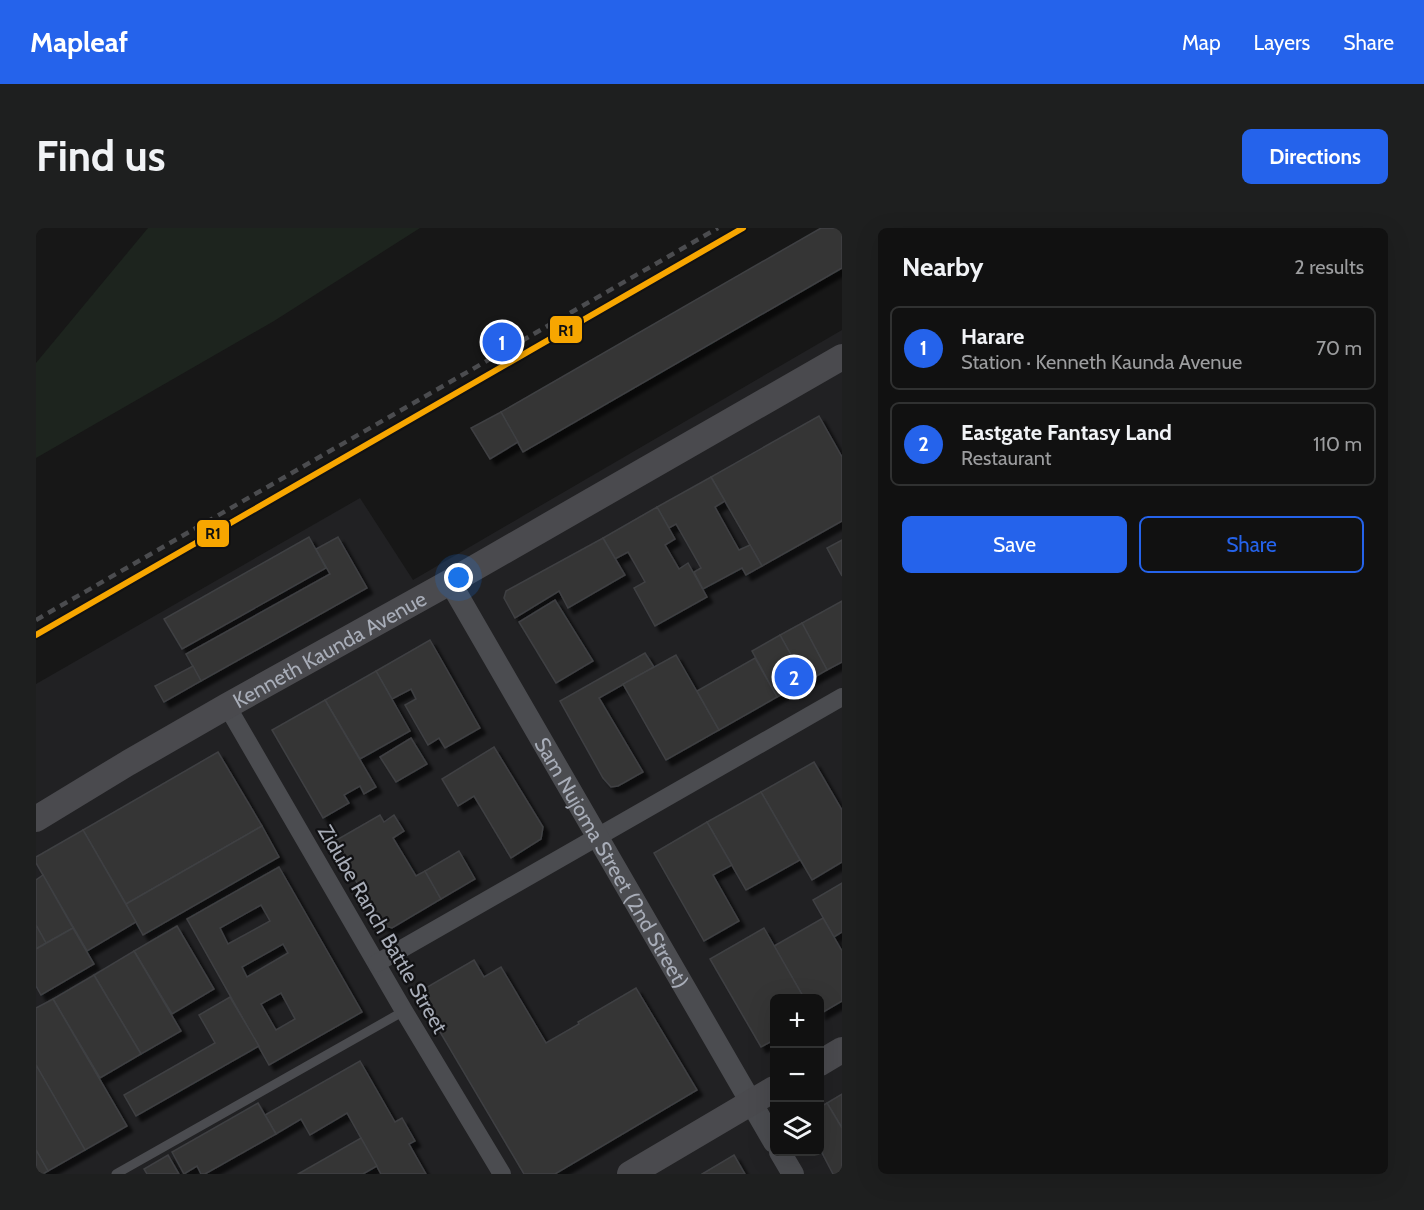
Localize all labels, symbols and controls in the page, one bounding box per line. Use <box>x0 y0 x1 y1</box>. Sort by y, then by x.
text: Mapleaf <box>30 25 128 59</box>
text: Map <box>1182 30 1221 55</box>
text: Layers <box>1254 30 1310 55</box>
text: Share <box>1343 30 1394 55</box>
button: Directions <box>1242 129 1388 184</box>
text: Find us <box>36 130 165 182</box>
text: Nearby <box>902 251 983 283</box>
text: 2 results <box>1294 255 1364 279</box>
line badge: R1 <box>549 315 583 344</box>
pin: 1 <box>482 320 522 364</box>
text: R1 <box>558 321 574 340</box>
text: Harare <box>961 323 1024 350</box>
text: 1 <box>920 336 927 360</box>
text: 70 m <box>1316 336 1362 360</box>
text: Station · Kenneth Kaunda Avenue <box>961 350 1242 374</box>
text: Eastgate Fantasy Land <box>961 419 1172 446</box>
text: 2 <box>918 432 929 456</box>
text: 110 m <box>1313 432 1362 456</box>
text: Restaurant <box>961 446 1052 470</box>
button: Save <box>902 516 1127 573</box>
button: Share <box>1139 516 1364 573</box>
line badge: R1 <box>196 519 230 548</box>
text: R1 <box>205 524 221 543</box>
your location <box>444 563 473 592</box>
street label: Kenneth Kaunda Avenue <box>228 585 431 713</box>
pin: 2 <box>774 654 813 700</box>
street label: Sam Nujoma Street (2nd Street) <box>530 733 695 992</box>
street label: Zidube Ranch Battle Street <box>313 820 453 1038</box>
map controls <box>770 994 824 1156</box>
button: + <box>770 994 824 1048</box>
button: − <box>770 1048 824 1102</box>
button: layers <box>770 1102 824 1156</box>

